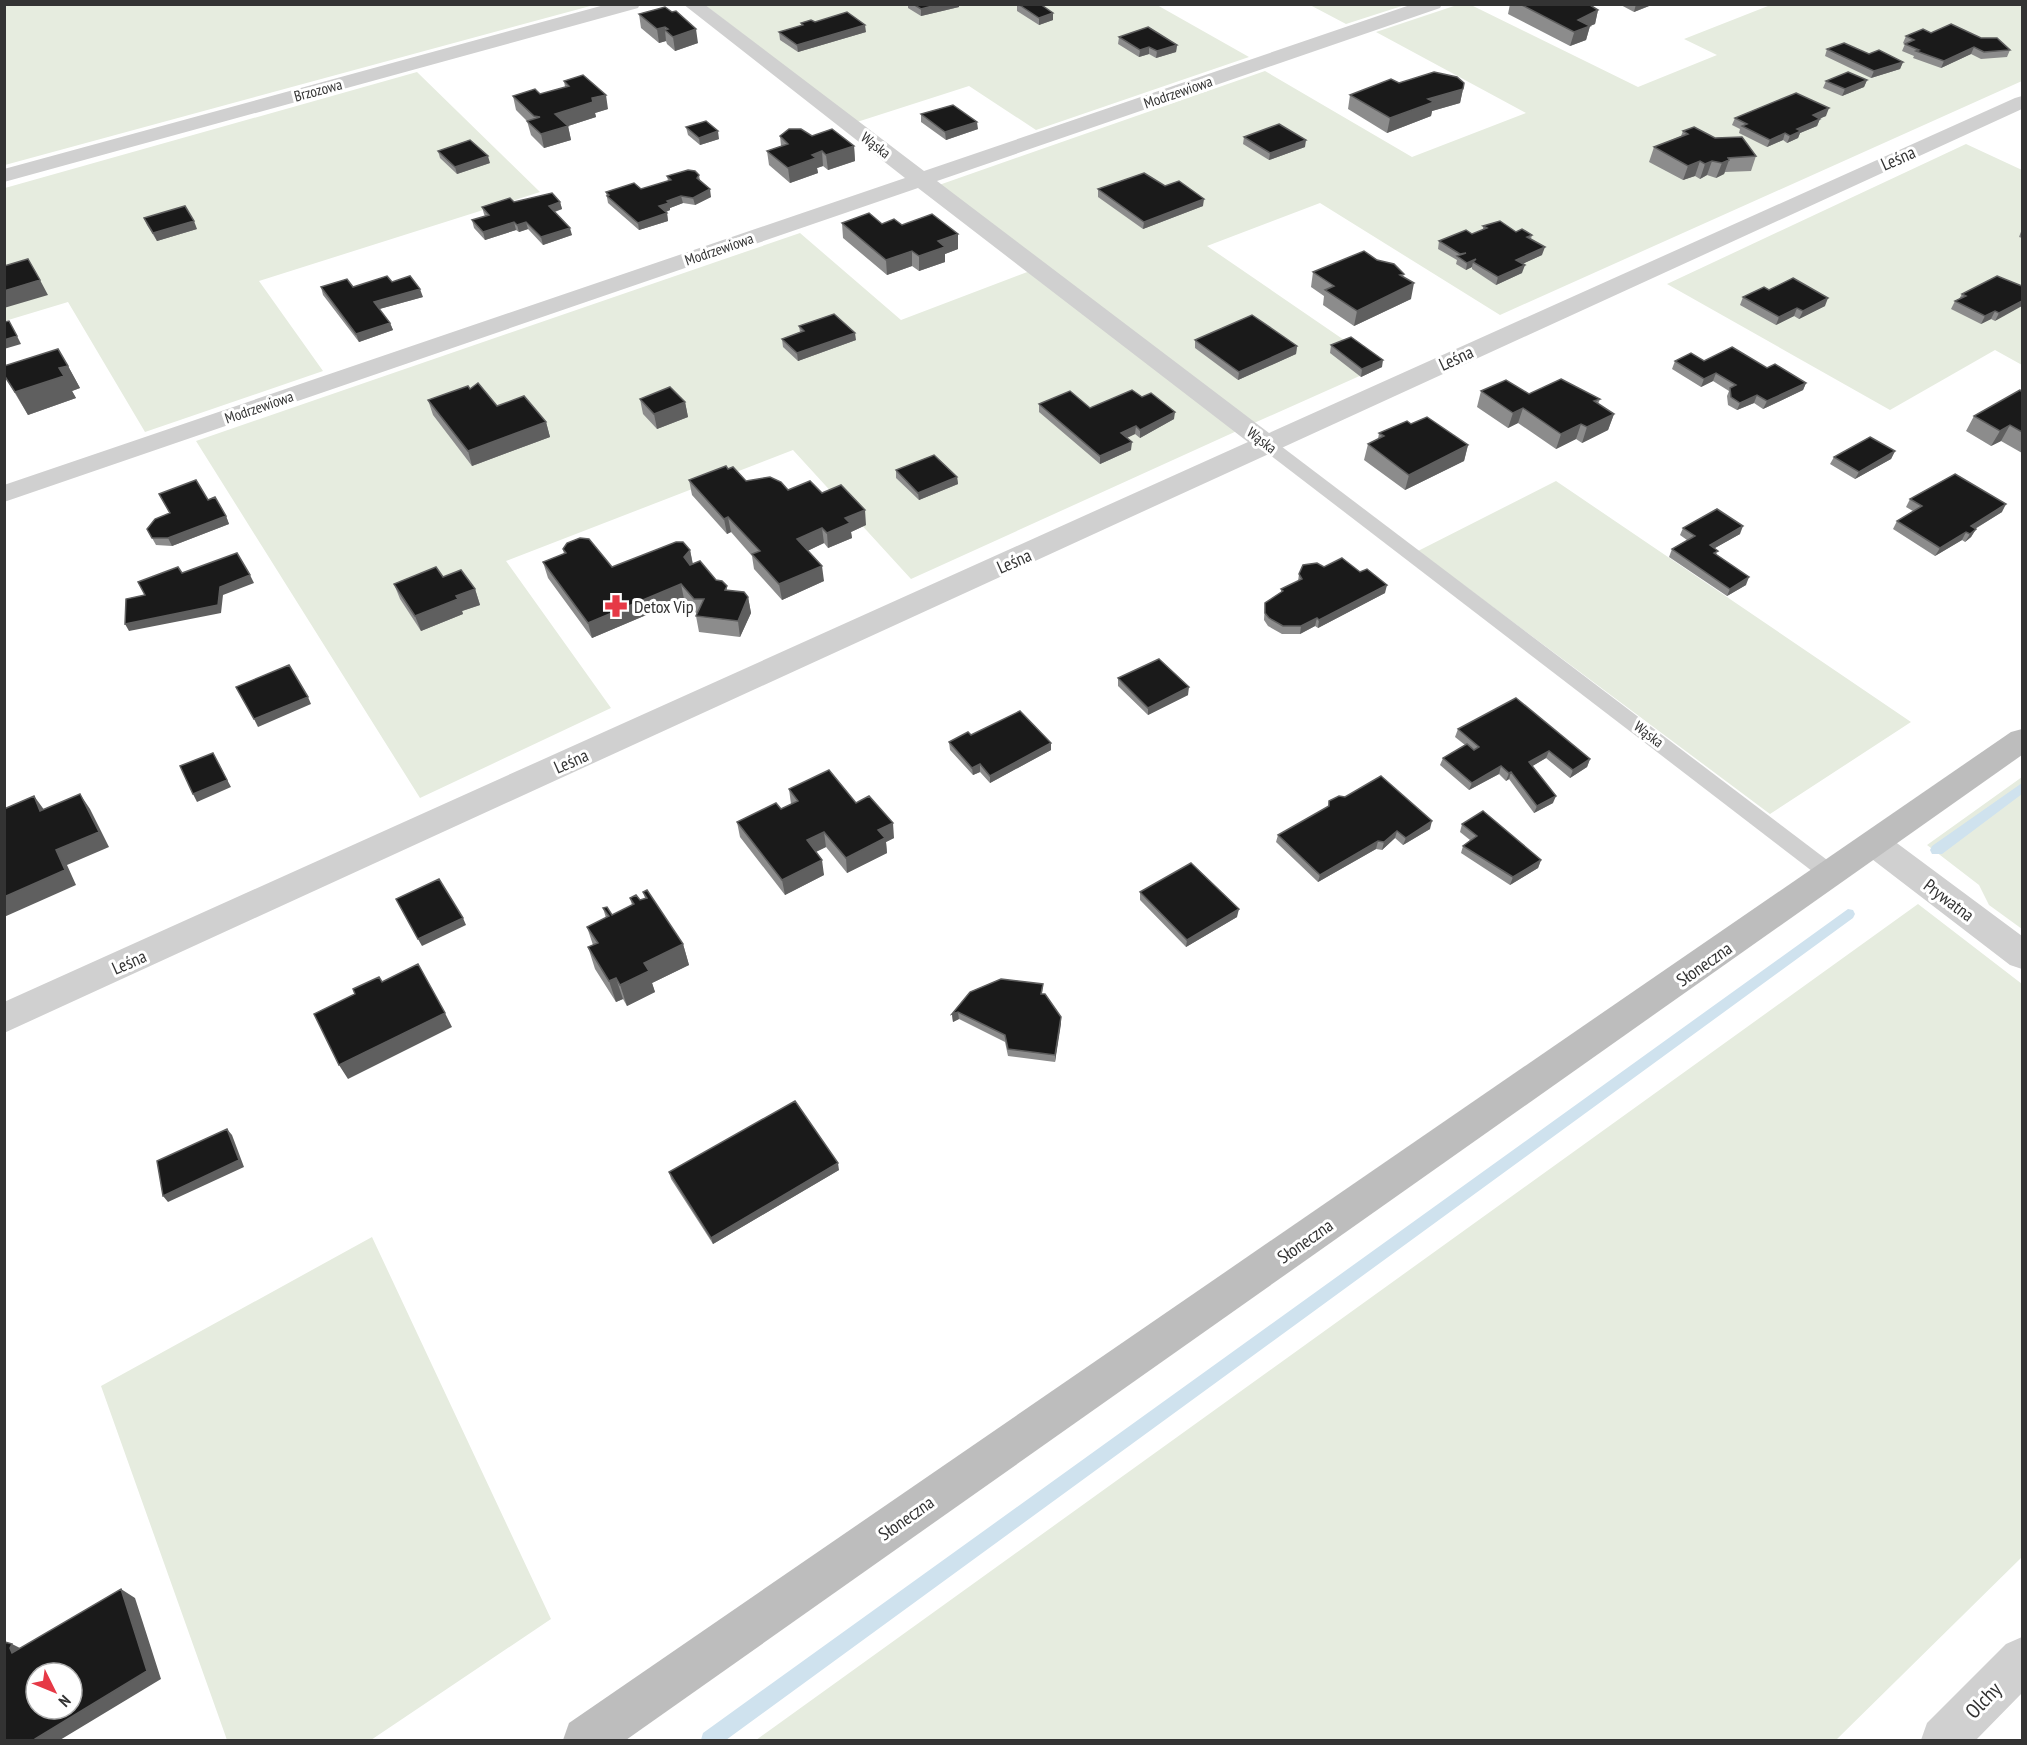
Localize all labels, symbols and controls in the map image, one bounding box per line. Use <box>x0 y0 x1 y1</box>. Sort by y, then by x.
street label: Modrzewiowa <box>1141 71 1215 113</box>
street label: Brzozowa <box>292 74 344 106</box>
street label: Wąska <box>857 128 895 162</box>
street label: Leśna <box>1877 140 1919 176</box>
street label: Modrzewiowa <box>682 228 756 270</box>
street label: Leśna <box>1435 340 1477 376</box>
street label: Modrzewiowa <box>222 386 296 428</box>
street label: Wąska <box>1243 423 1281 457</box>
street label: Leśna <box>993 543 1035 579</box>
pharmacy icon: Detox Vip <box>603 593 629 619</box>
place label: Detox Vip <box>634 595 694 618</box>
street label: Wąska <box>1630 717 1668 751</box>
street label: Leśna <box>550 743 592 779</box>
street label: Prywatna <box>1919 874 1979 926</box>
street label: Słoneczna <box>1672 937 1736 991</box>
street label: Leśna <box>108 944 150 980</box>
street label: Słoneczna <box>1273 1214 1337 1268</box>
street label: Słoneczna <box>874 1491 938 1545</box>
north arrow <box>24 1661 84 1721</box>
street label: Olchy <box>1959 1676 2007 1724</box>
text: N <box>55 1691 75 1711</box>

